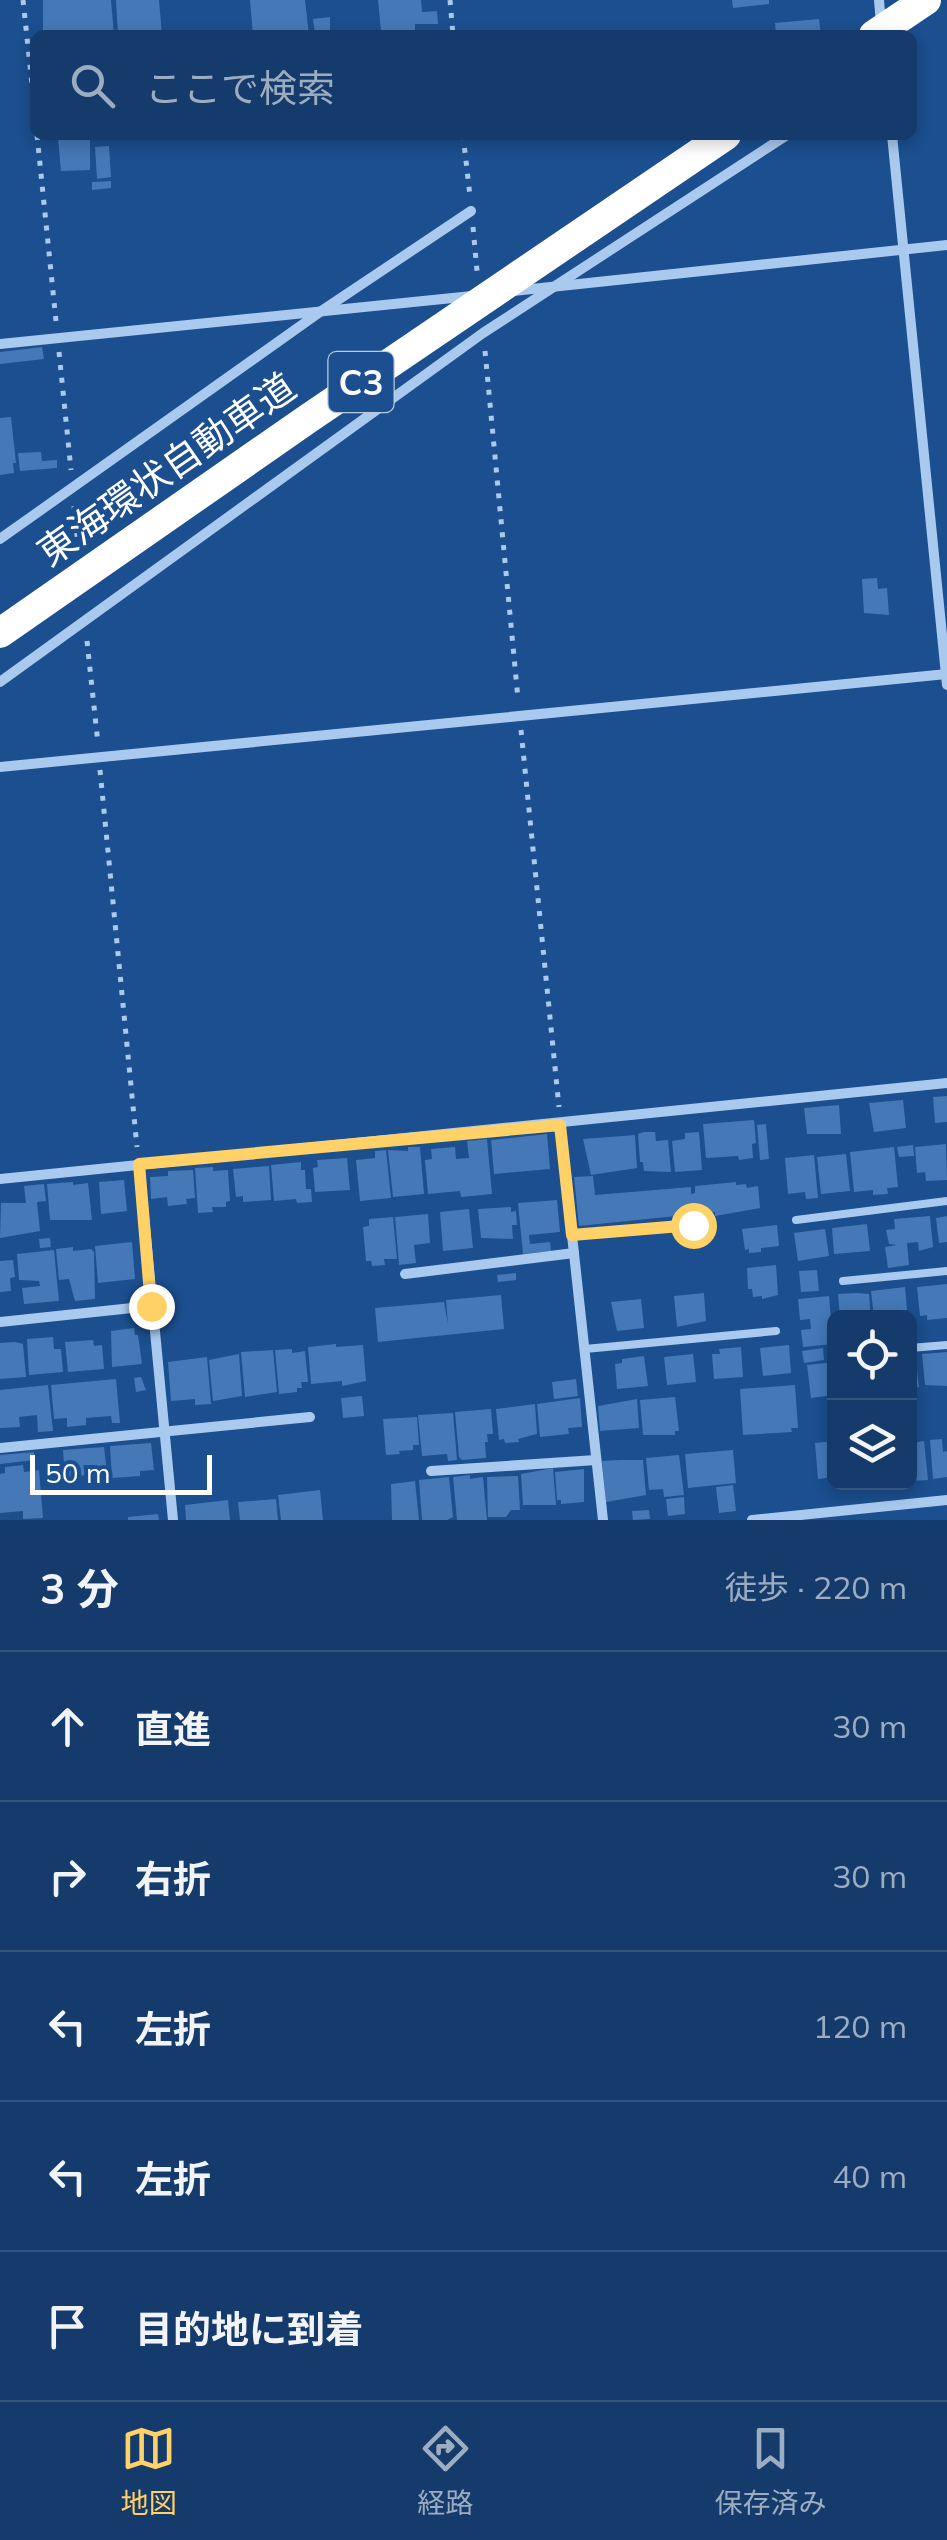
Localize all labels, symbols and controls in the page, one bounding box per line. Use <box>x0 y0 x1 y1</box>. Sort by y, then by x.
search box <box>30 30 917 140</box>
icon: search <box>65 58 120 113</box>
text: ここで検索 <box>145 64 335 112</box>
road number: C3 <box>328 352 394 412</box>
street label: 東海環状自動車道 <box>28 362 304 576</box>
route start <box>671 1203 717 1249</box>
route end <box>129 1284 175 1330</box>
map controls <box>827 1310 917 1490</box>
button: locate <box>827 1310 917 1400</box>
button: layers <box>827 1400 917 1490</box>
scale bar <box>30 1450 212 1494</box>
text: 50 m <box>45 1455 111 1490</box>
text: 3 分 <box>40 1562 119 1615</box>
text: 徒歩 · 220 m <box>725 1567 907 1607</box>
icon: ahead <box>40 1699 95 1754</box>
text: 直進 <box>135 1705 211 1753</box>
text: 30 m <box>832 1706 907 1746</box>
icon: right <box>40 1849 95 1904</box>
text: 右折 <box>135 1855 211 1903</box>
text: 30 m <box>832 1856 907 1896</box>
icon: left <box>40 1999 95 2054</box>
text: 左折 <box>135 2005 211 2053</box>
text: 120 m <box>813 2006 907 2046</box>
icon: left <box>40 2149 95 2204</box>
text: 左折 <box>135 2155 211 2203</box>
text: 40 m <box>832 2156 907 2196</box>
icon: arrive <box>40 2299 95 2354</box>
text: 目的地に到着 <box>135 2305 363 2353</box>
tab: 地図 <box>120 2421 177 2521</box>
tab: 経路 <box>417 2421 474 2521</box>
tab: 保存済み <box>714 2421 827 2521</box>

